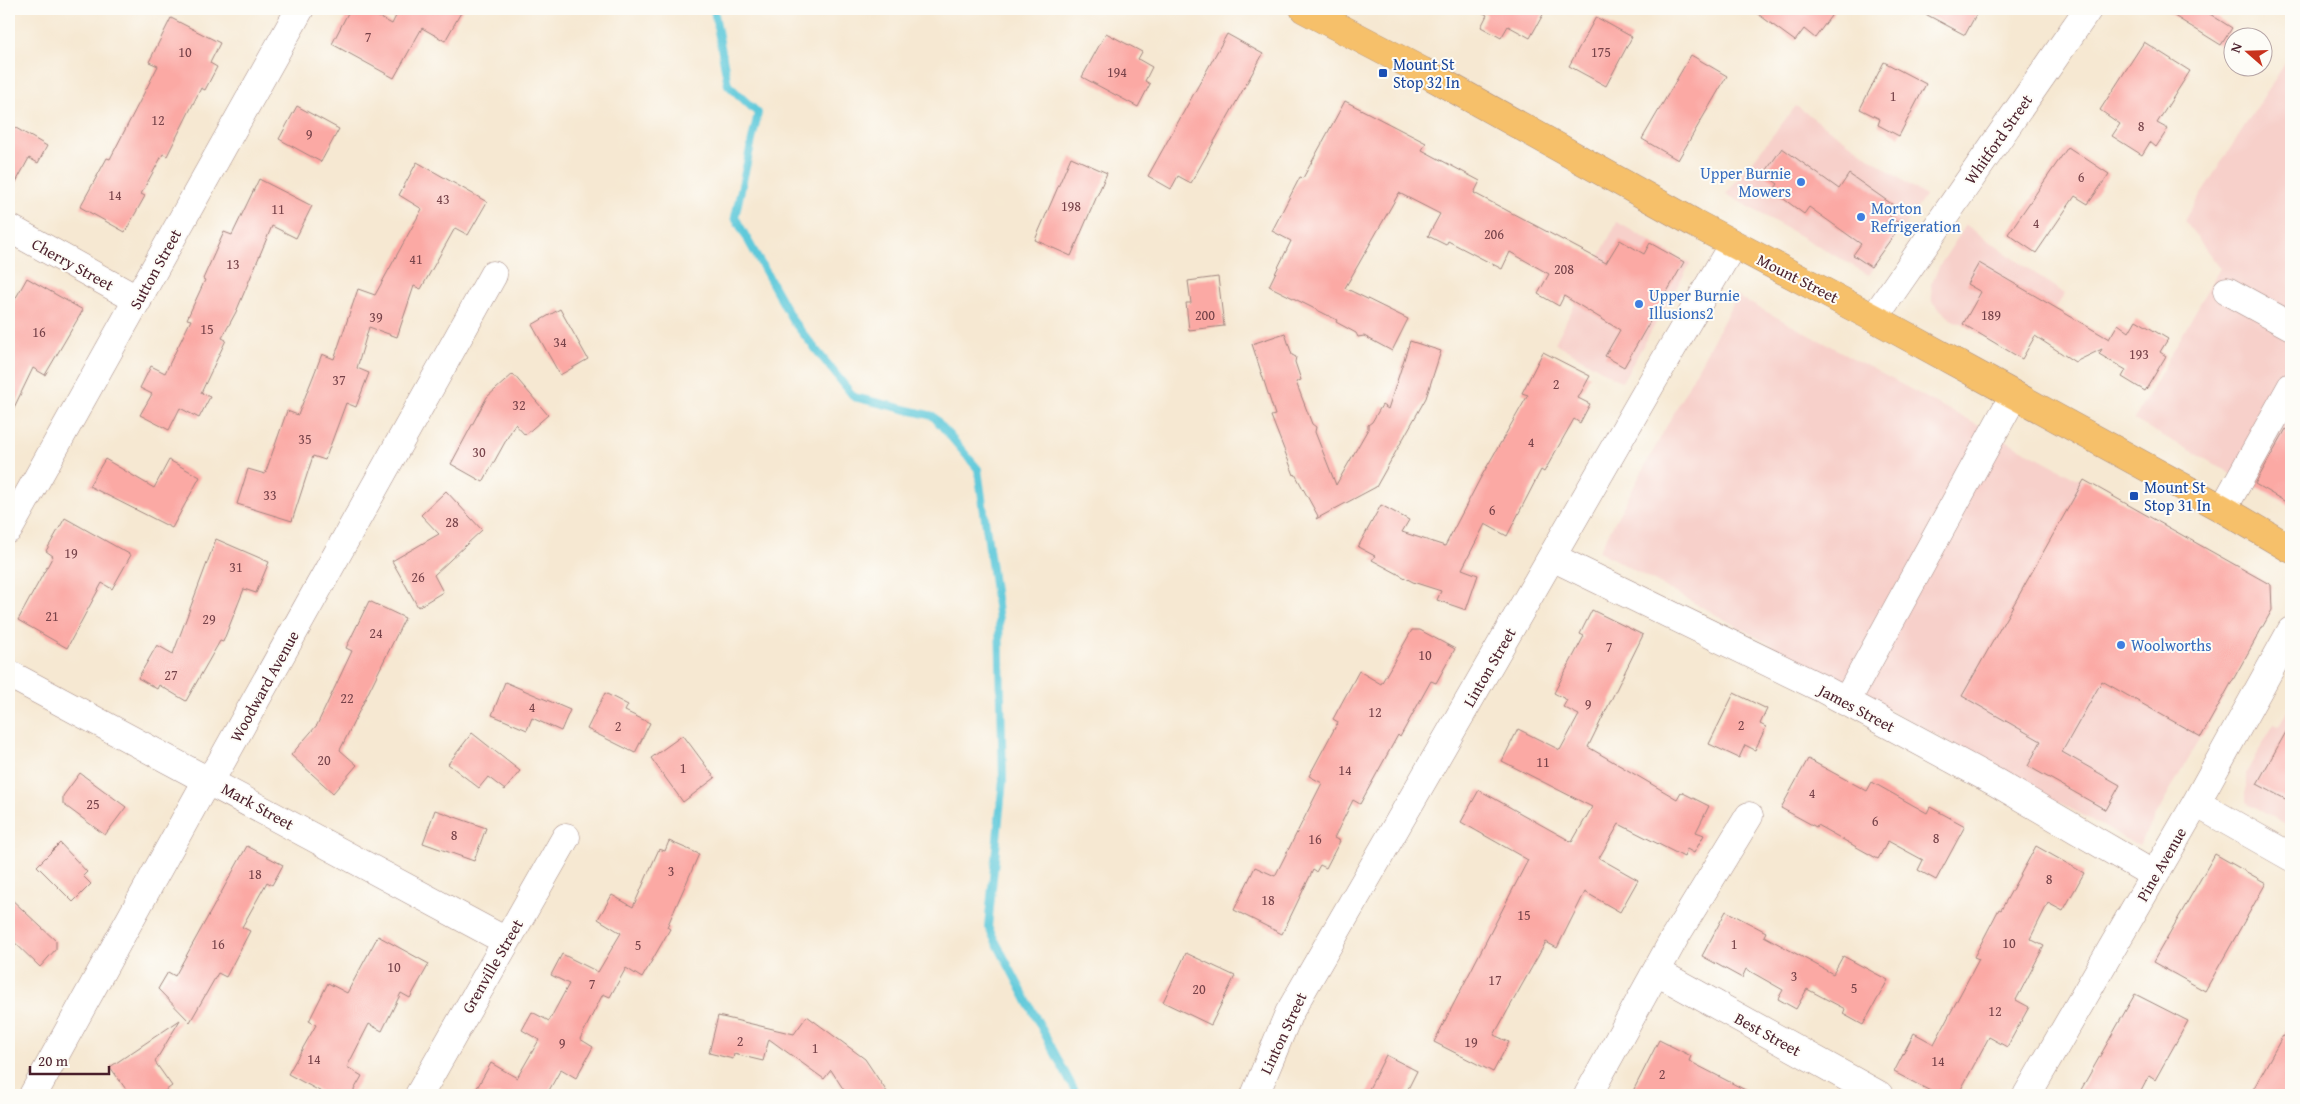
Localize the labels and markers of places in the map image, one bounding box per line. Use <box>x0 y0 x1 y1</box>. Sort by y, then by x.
place label: Mount St Stop 32 In <box>1393 52 1460 94</box>
marker: Mount St Stop 32 In <box>1377 67 1389 79</box>
place label: Upper Burnie Mowers <box>1700 161 1791 203</box>
marker: Upper Burnie Mowers <box>1795 176 1807 188</box>
place label: Morton Refrigeration <box>1871 196 1961 238</box>
marker: Morton Refrigeration <box>1855 211 1867 223</box>
place label: Upper Burnie Illusions2 <box>1649 283 1740 325</box>
marker: Upper Burnie Illusions2 <box>1633 298 1645 310</box>
place label: Mount St Stop 31 In <box>2144 475 2211 517</box>
marker: Mount St Stop 31 In <box>2128 490 2140 502</box>
place label: Woolworths <box>2131 633 2212 657</box>
marker: Woolworths <box>2115 639 2127 651</box>

